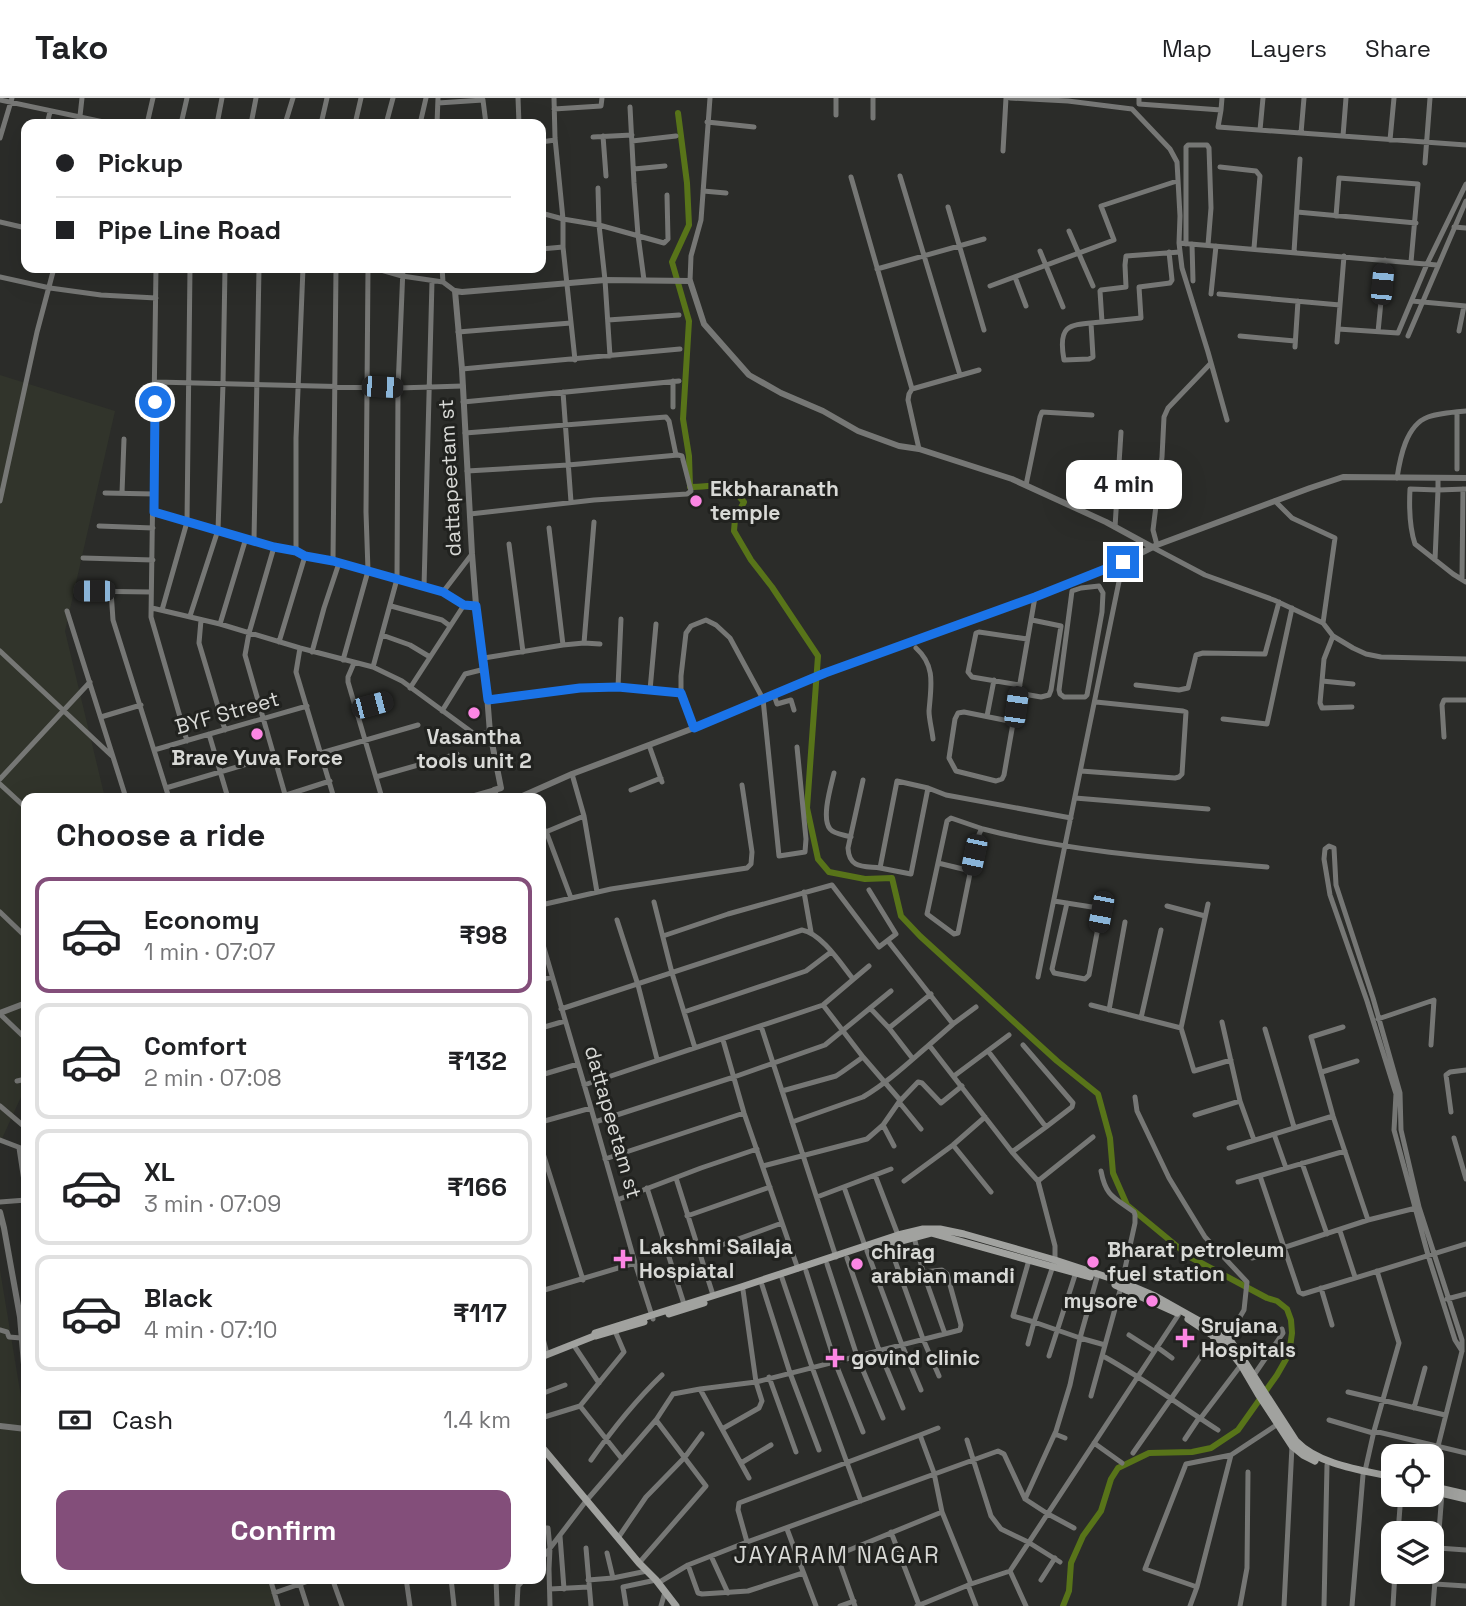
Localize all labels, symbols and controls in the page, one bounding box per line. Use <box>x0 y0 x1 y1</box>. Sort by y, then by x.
text: Tako <box>35 27 108 69</box>
text: Map <box>1162 33 1212 64</box>
text: Layers <box>1250 33 1327 64</box>
text: Share <box>1365 33 1431 64</box>
text: Pickup <box>98 146 183 180</box>
text: Pipe Line Road <box>98 213 281 247</box>
car <box>1370 262 1395 306</box>
car <box>361 375 404 399</box>
route start <box>139 386 171 418</box>
street label: dattapeetam st <box>432 399 467 557</box>
callout: 4 min <box>1065 461 1181 510</box>
text: 4 min <box>1094 469 1154 499</box>
place label: Ekbharanath temple <box>710 475 839 526</box>
marker: Ekbharanath temple <box>688 493 704 509</box>
route end <box>1107 546 1139 578</box>
car <box>74 581 116 602</box>
street label: BYF Street <box>172 685 282 740</box>
car <box>1003 685 1030 729</box>
car <box>349 689 396 721</box>
marker: Vasantha tools unit 2 <box>466 705 482 721</box>
place label: Vasantha tools unit 2 <box>416 723 532 774</box>
marker: Brave Yuva Force <box>249 726 265 742</box>
place label: Brave Yuva Force <box>171 744 343 771</box>
text: Choose a ride <box>56 815 266 855</box>
car <box>960 832 989 878</box>
car <box>1087 889 1116 935</box>
text: Economy <box>144 903 260 937</box>
icon: car <box>60 904 123 967</box>
text: ₹98 <box>459 918 507 952</box>
text: 1 min · 07:07 <box>144 937 276 967</box>
text: Comfort <box>144 1029 247 1063</box>
icon: car <box>60 1030 123 1093</box>
street label: dattapeetam st <box>579 1042 648 1201</box>
text: ₹132 <box>448 1044 507 1078</box>
text: 2 min · 07:08 <box>144 1063 282 1093</box>
text: XL <box>144 1155 175 1189</box>
icon: car <box>60 1156 123 1219</box>
text: ₹166 <box>447 1170 507 1204</box>
text: 3 min · 07:09 <box>144 1189 281 1219</box>
place label: Lakshmi Sailaja Hospiatal <box>639 1233 793 1284</box>
place label: Bharat petroleum fuel station <box>1107 1236 1285 1287</box>
place label: chirag arabian mandi <box>871 1238 1015 1289</box>
marker: Lakshmi Sailaja Hospiatal <box>613 1249 633 1269</box>
marker: Bharat petroleum fuel station <box>1085 1254 1101 1270</box>
marker: chirag arabian mandi <box>849 1256 865 1272</box>
text: Black <box>144 1281 213 1315</box>
icon: car <box>60 1282 123 1345</box>
place label: mysore <box>1063 1287 1138 1314</box>
marker: mysore <box>1144 1293 1160 1309</box>
text: ₹117 <box>453 1296 507 1330</box>
place label: Srujana Hospitals <box>1201 1312 1296 1363</box>
text: 4 min · 07:10 <box>144 1315 277 1345</box>
marker: Srujana Hospitals <box>1175 1328 1195 1348</box>
place label: govind clinic <box>851 1344 980 1371</box>
marker: govind clinic <box>825 1348 845 1368</box>
icon: cash <box>56 1401 94 1439</box>
text: Cash <box>112 1403 173 1437</box>
text: 1.4 km <box>443 1405 511 1435</box>
map controls <box>1381 1444 1444 1584</box>
button: locate <box>1381 1444 1444 1507</box>
button: Confirm <box>56 1490 511 1570</box>
button: layers <box>1381 1521 1444 1584</box>
district label: JAYARAM NAGAR <box>734 1540 941 1570</box>

